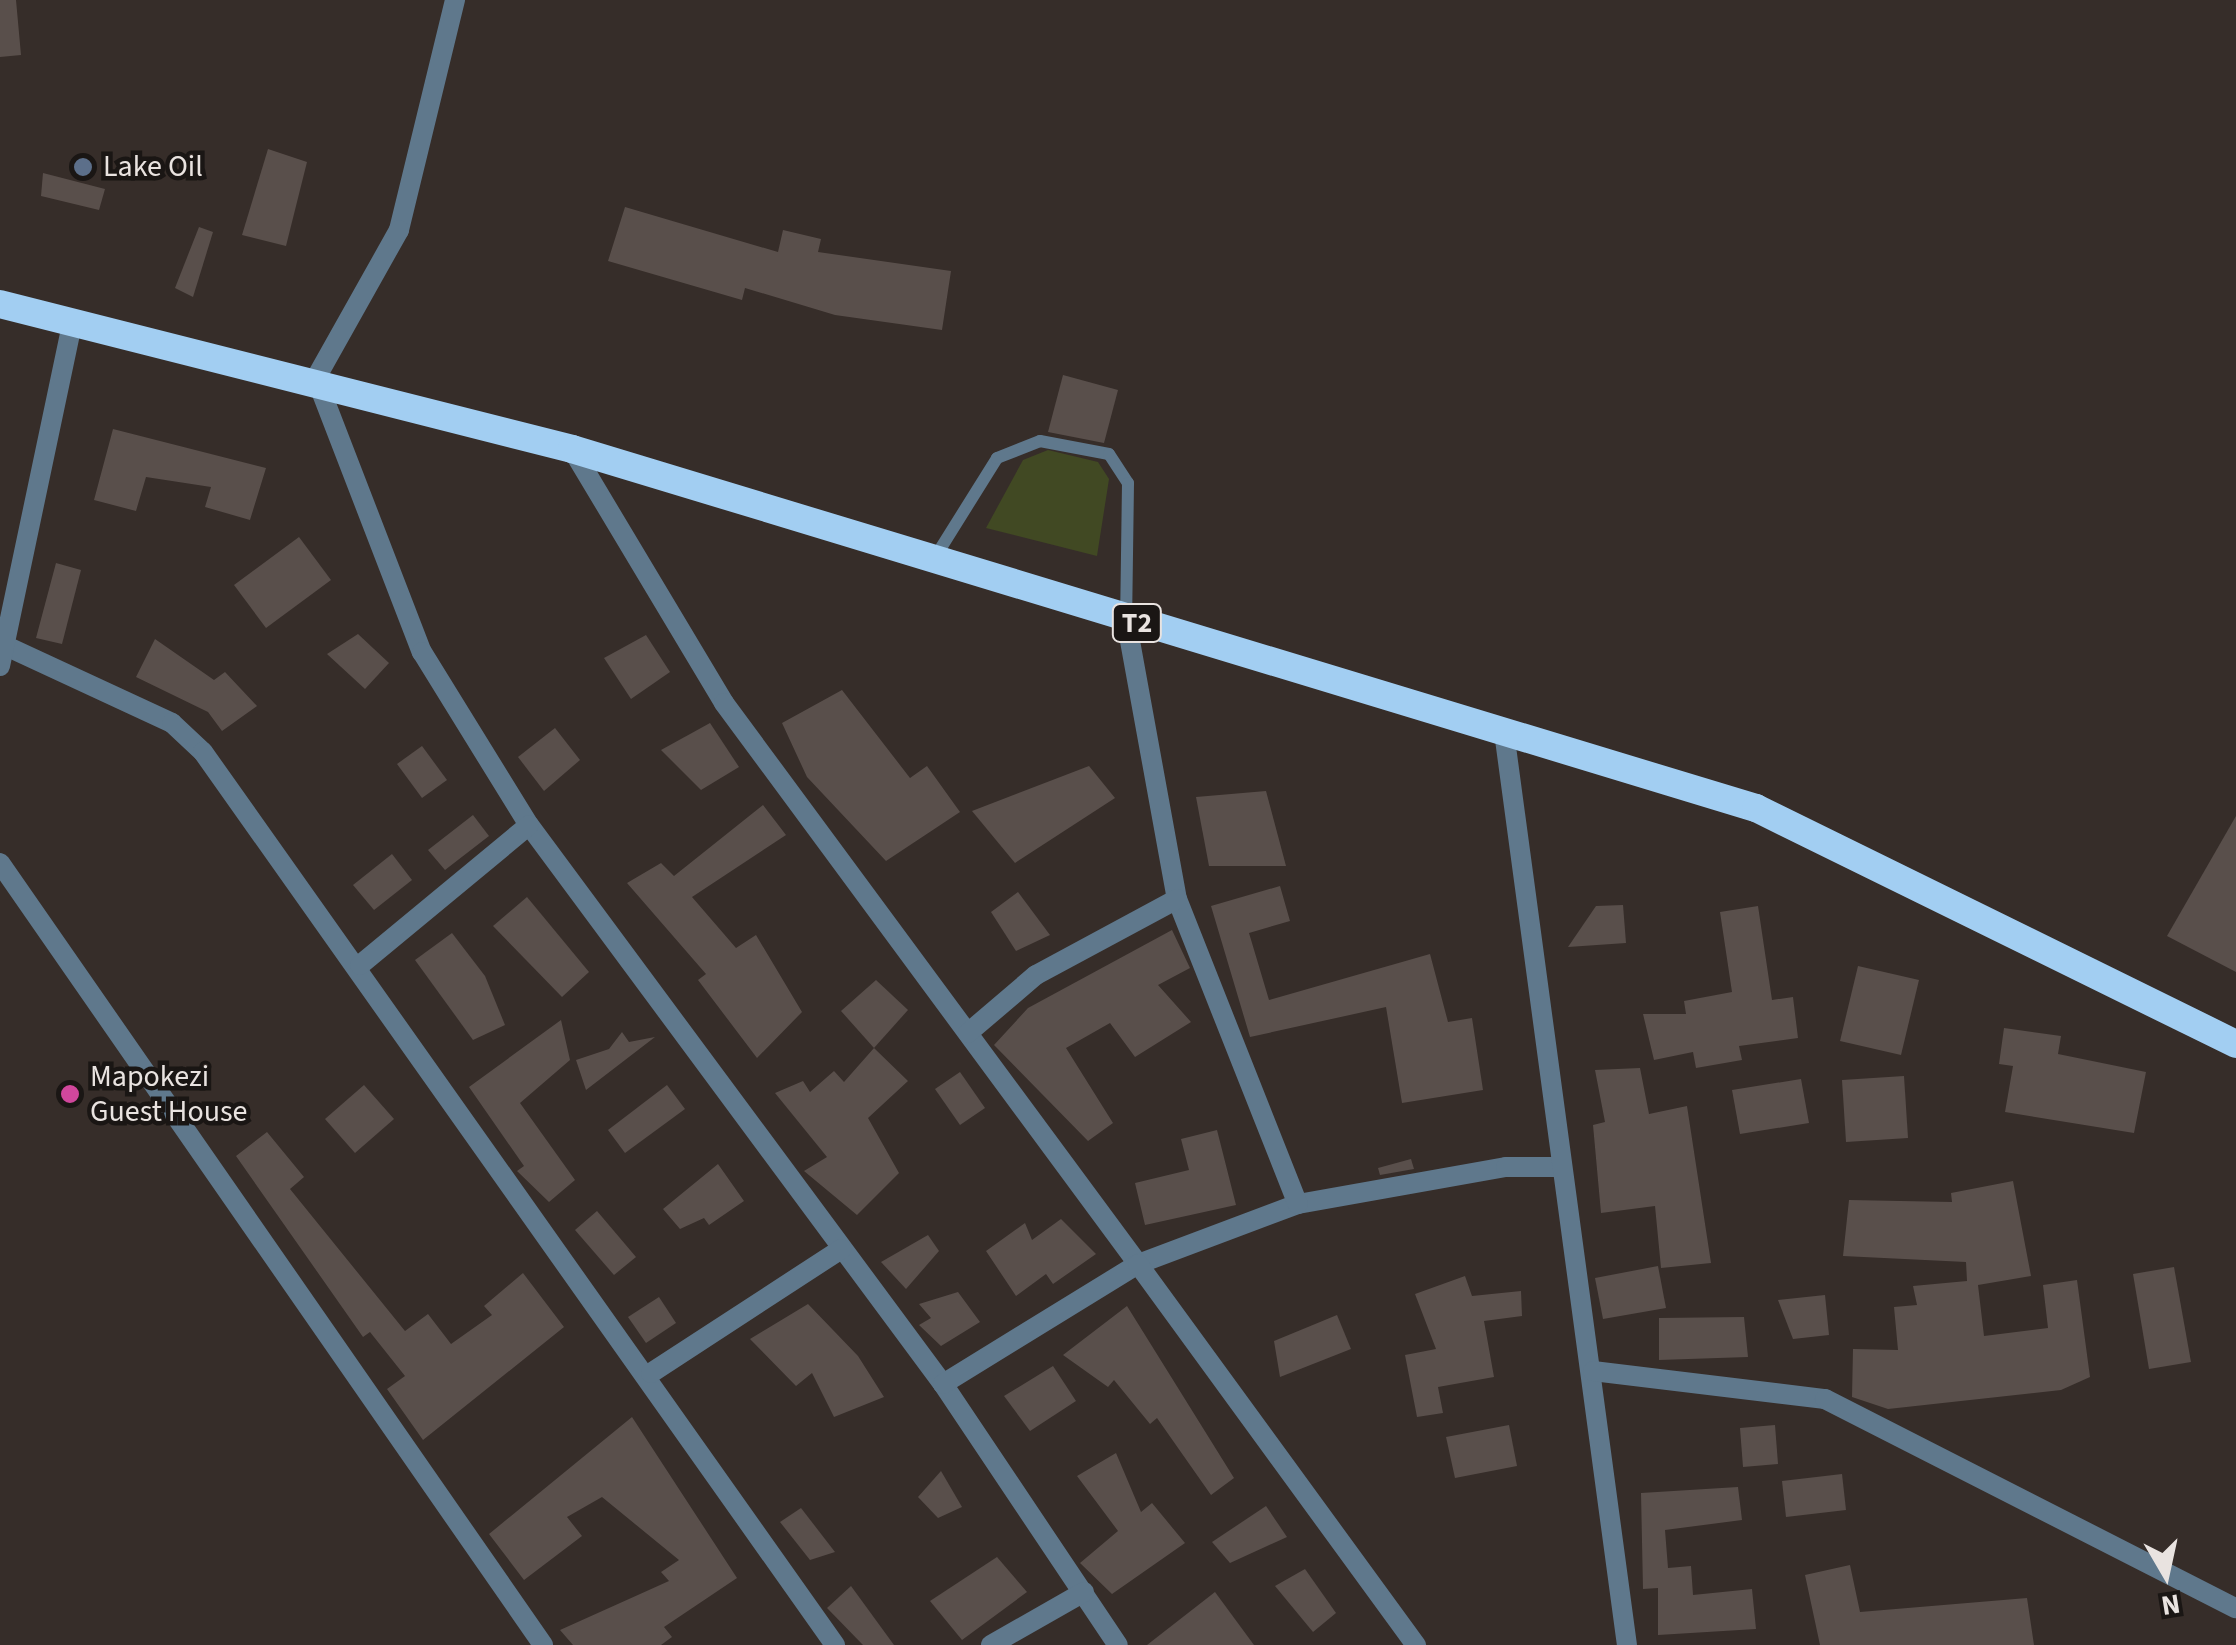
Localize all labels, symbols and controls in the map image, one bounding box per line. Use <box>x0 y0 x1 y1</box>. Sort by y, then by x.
place label: Lake Oil <box>103 149 203 185</box>
marker: Lake Oil <box>72 156 94 178</box>
road number: T2 <box>1110 600 1164 646</box>
place label: Mapokezi Guest House <box>90 1059 247 1130</box>
marker: Mapokezi Guest House <box>59 1083 81 1105</box>
north arrow <box>2116 1525 2216 1625</box>
text: N <box>2158 1583 2183 1626</box>

